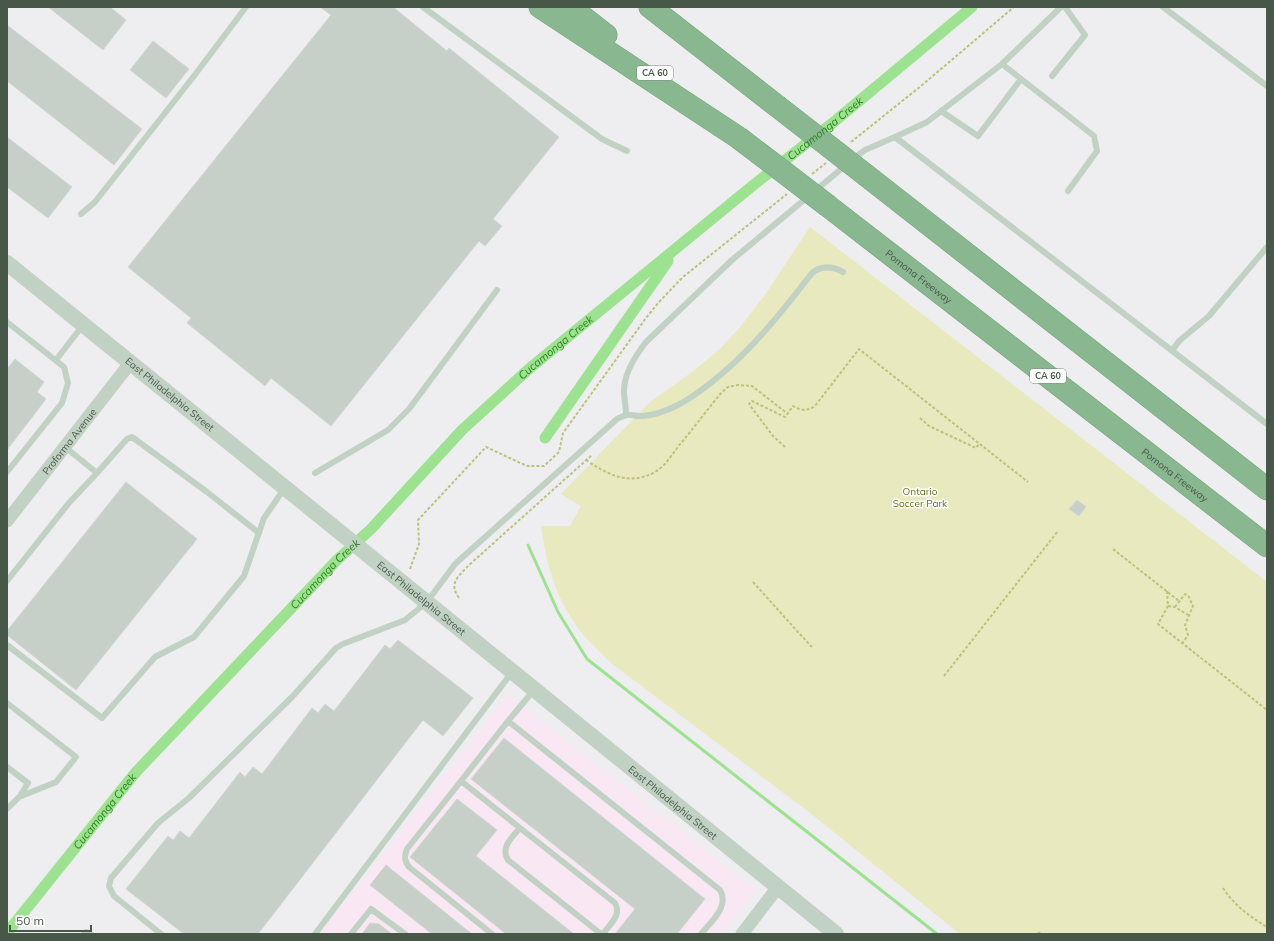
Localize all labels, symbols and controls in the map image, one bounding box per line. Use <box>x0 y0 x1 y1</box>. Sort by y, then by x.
road number: CA 60 <box>637 66 673 80</box>
water label: Cucamonga Creek <box>784 93 866 163</box>
street label: Pomona Freeway <box>883 247 955 307</box>
water label: Cucamonga Creek <box>515 312 596 382</box>
street label: East Philadelphia Street <box>123 355 217 434</box>
road number: CA 60 <box>1030 369 1066 383</box>
street label: Proforma Avenue <box>40 406 99 477</box>
street label: Pomona Freeway <box>1139 445 1211 506</box>
park label: Ontario Soccer Park <box>893 485 948 510</box>
water label: Cucamonga Creek <box>287 536 363 612</box>
street label: East Philadelphia Street <box>374 558 469 639</box>
street label: East Philadelphia Street <box>626 763 720 843</box>
water label: Cucamonga Creek <box>70 770 139 852</box>
scale bar <box>10 907 91 933</box>
text: 50 m <box>16 913 44 928</box>

